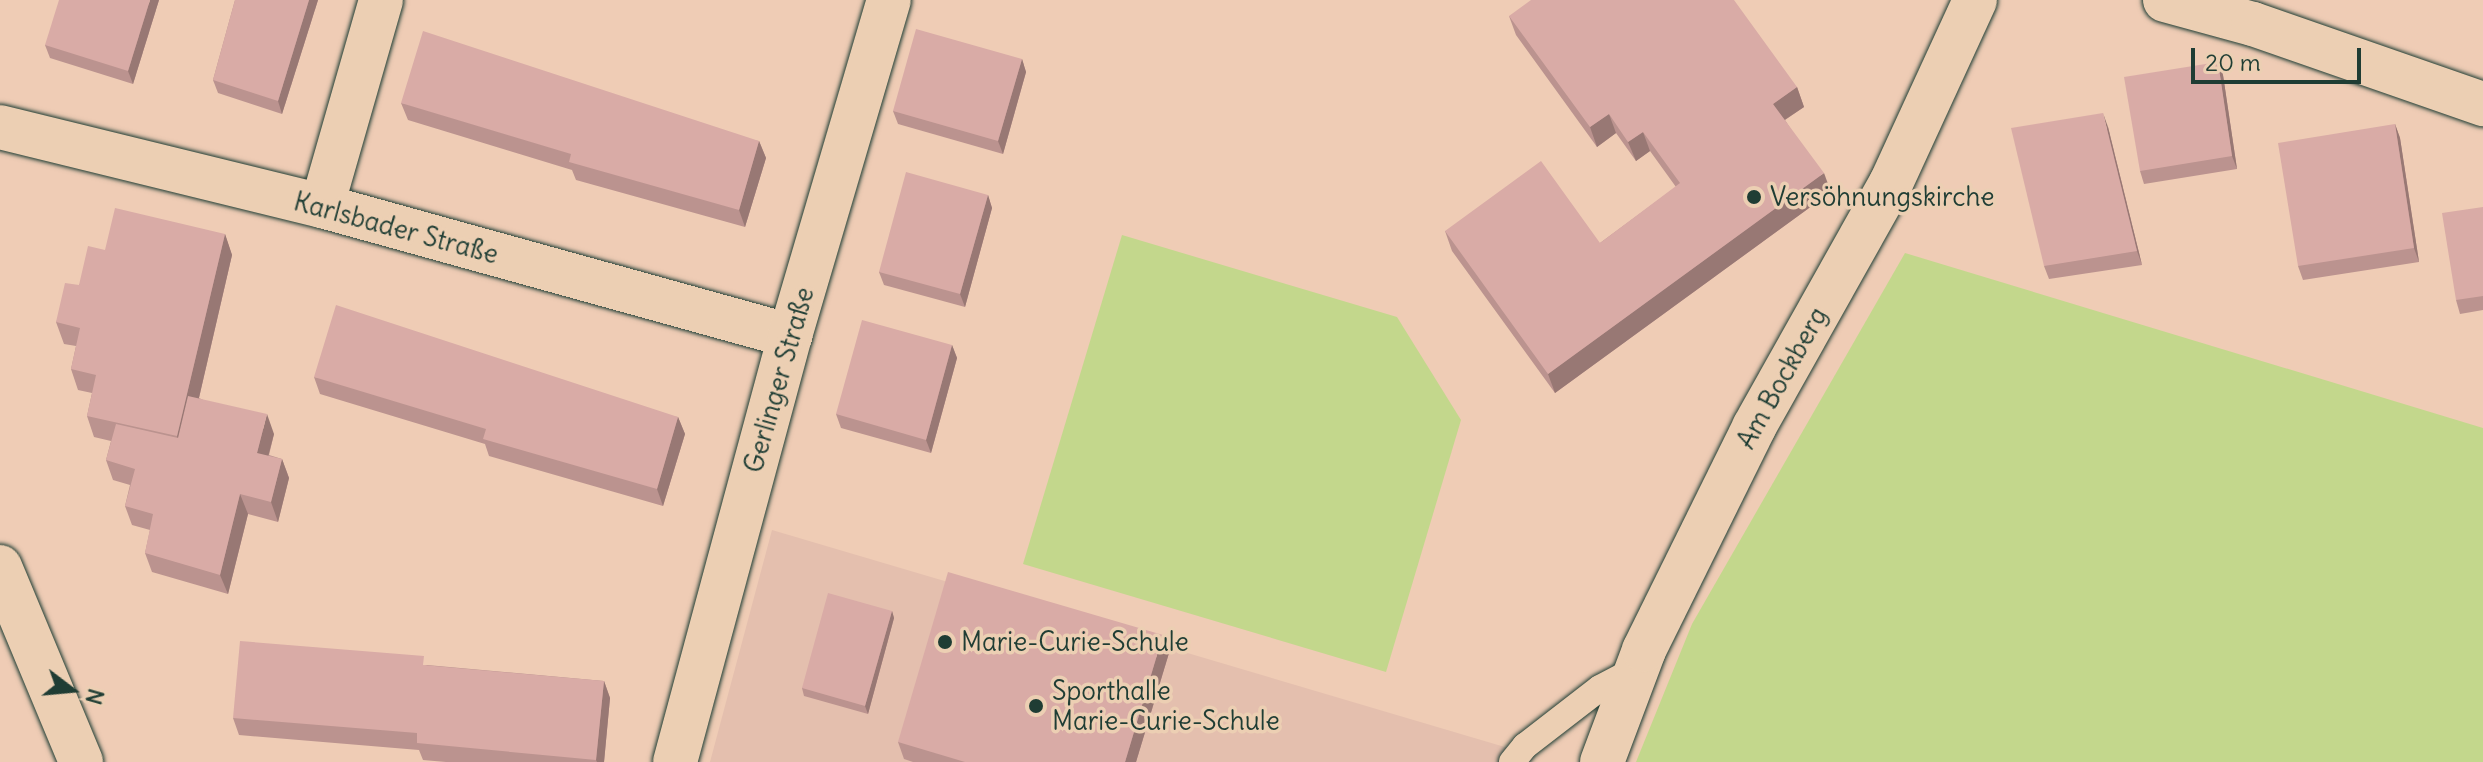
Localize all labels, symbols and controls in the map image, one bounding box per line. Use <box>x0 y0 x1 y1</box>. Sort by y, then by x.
scale bar <box>2195 32 2365 82</box>
text: 20 m <box>2205 47 2261 77</box>
place label: Versöhnungskirche <box>1770 181 1995 213</box>
street label: Karlsbader Straße <box>290 186 502 270</box>
marker: Versöhnungskirche <box>1745 188 1763 206</box>
street label: Gerlinger Straße <box>738 284 820 476</box>
street label: Am Bockberg <box>1730 302 1834 454</box>
place label: Marie-Curie-Schule <box>961 626 1189 658</box>
marker: Marie-Curie-Schule <box>936 633 954 651</box>
north arrow <box>32 650 112 730</box>
place label: Sporthalle Marie-Curie-Schule <box>1052 675 1280 736</box>
text: N <box>80 685 111 708</box>
marker: Sporthalle Marie-Curie-Schule <box>1027 697 1045 715</box>

